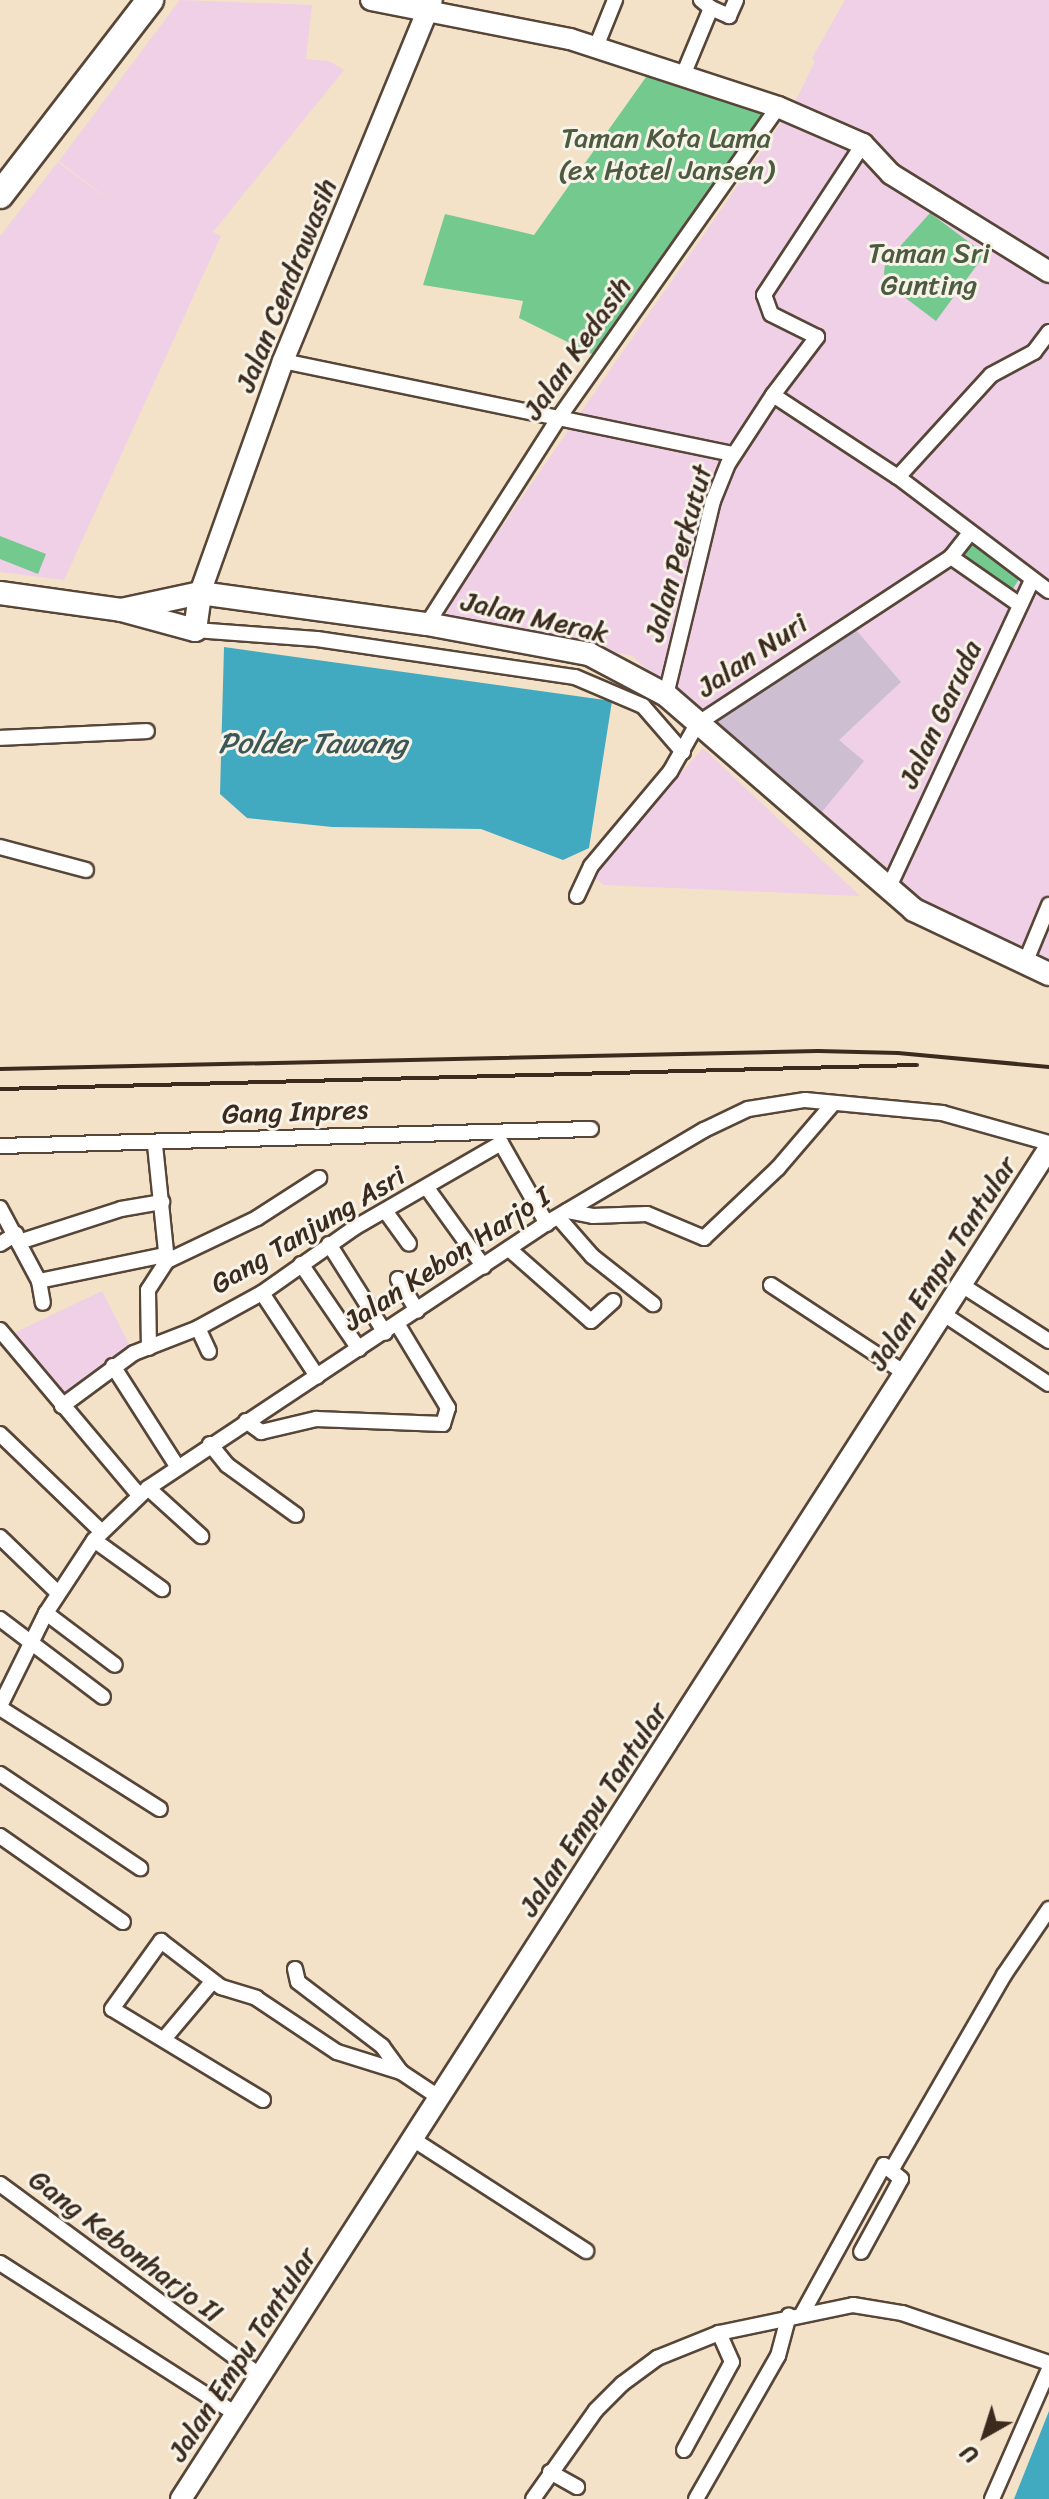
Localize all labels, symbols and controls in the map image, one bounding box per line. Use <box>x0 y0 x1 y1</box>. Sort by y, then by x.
park label: Taman Kota Lama (ex Hotel Jansen) <box>558 121 774 187</box>
street label: Jalan Cendrawasih <box>228 173 344 397</box>
park label: Taman Sri Gunting <box>868 236 990 302</box>
street label: Jalan Kedasih <box>515 270 639 426</box>
street label: Jalan Perkutut <box>637 460 719 646</box>
street label: Jalan Merak <box>459 584 611 650</box>
street label: Jalan Nuri <box>691 606 813 704</box>
street label: Jalan Garuda <box>891 635 989 793</box>
water label: Polder Tawang <box>218 725 408 761</box>
street label: Gang Inpres <box>221 1093 369 1131</box>
street label: Jalan Empu Tantular <box>860 1150 1024 1376</box>
street label: Gang Tanjung Asri <box>204 1159 412 1301</box>
street label: Jalan Kebon Harjo I <box>336 1179 558 1339</box>
street label: Jalan Empu Tantular <box>511 1696 675 1922</box>
street label: Gang Kebonharjo II <box>22 2162 230 2330</box>
street label: Jalan Empu Tantular <box>160 2241 324 2467</box>
north arrow <box>945 2395 1025 2475</box>
text: U <box>952 2434 988 2474</box>

